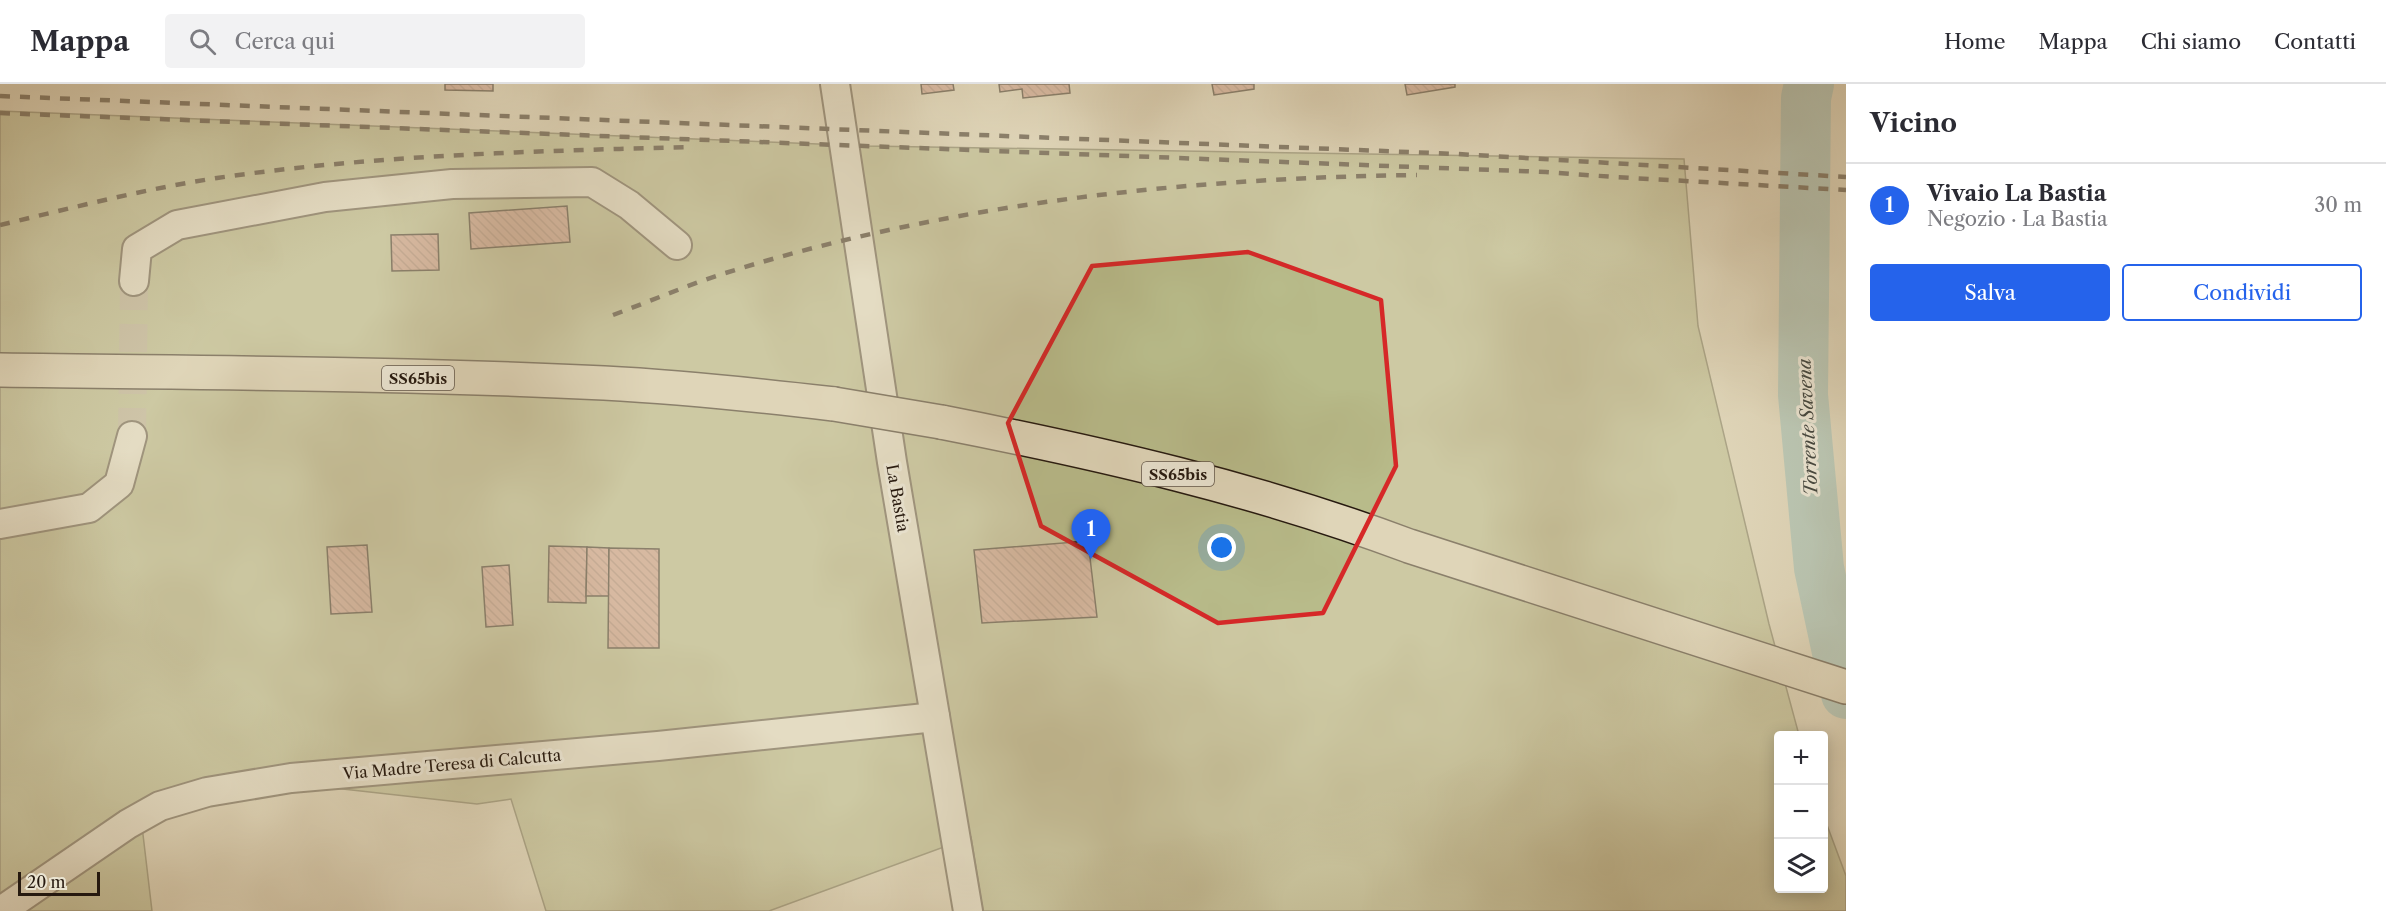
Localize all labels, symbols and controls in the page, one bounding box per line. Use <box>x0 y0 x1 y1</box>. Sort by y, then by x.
search box <box>165 14 585 68</box>
text: Mappa <box>30 24 129 58</box>
icon: search <box>186 25 219 58</box>
text: Cerca qui <box>234 28 335 55</box>
text: Home <box>1944 29 2006 54</box>
text: Mappa <box>2039 29 2108 54</box>
text: Chi siamo <box>2141 29 2241 54</box>
text: Contatti <box>2274 29 2356 54</box>
text: Vicino <box>1870 107 1957 139</box>
text: Vivaio La Bastia <box>1927 180 2106 207</box>
text: 1 <box>1885 193 1894 217</box>
text: 30 m <box>2314 193 2362 217</box>
text: Negozio · La Bastia <box>1927 207 2107 231</box>
button: Salva <box>1870 264 2110 321</box>
button: Condividi <box>2122 264 2362 321</box>
water label: Torrente Savena <box>1793 358 1823 496</box>
road number: SS65bis <box>382 366 454 390</box>
road number: SS65bis <box>1142 462 1214 486</box>
street label: La Bastia <box>882 463 914 534</box>
pin: 1 <box>1072 510 1110 559</box>
your location <box>1207 533 1236 562</box>
map controls <box>1774 731 1828 893</box>
button: + <box>1774 731 1828 785</box>
street label: Via Madre Teresa di Calcutta <box>341 744 563 784</box>
button: − <box>1774 785 1828 839</box>
button: layers <box>1774 839 1828 893</box>
scale bar <box>18 869 100 896</box>
text: 20 m <box>27 872 66 892</box>

